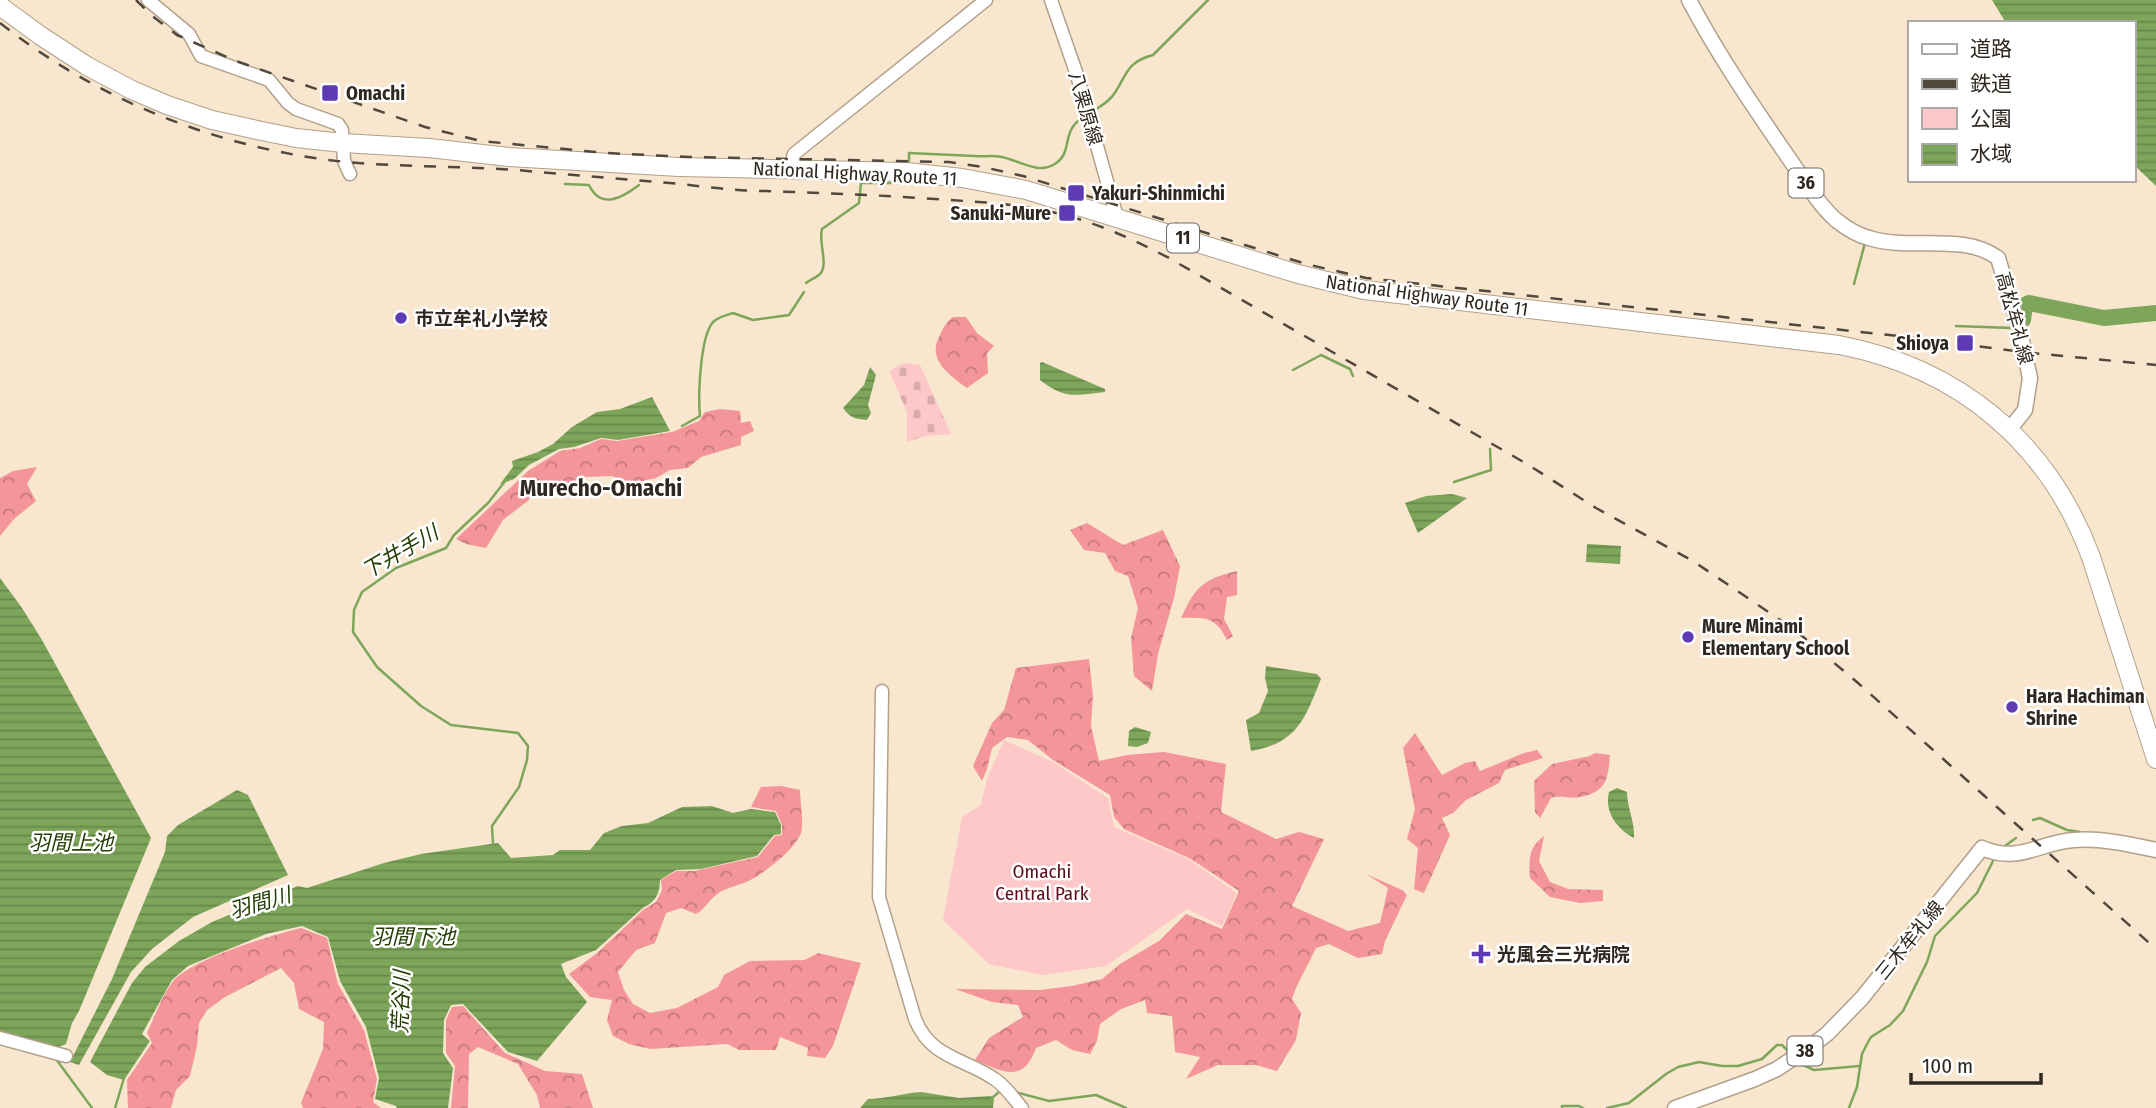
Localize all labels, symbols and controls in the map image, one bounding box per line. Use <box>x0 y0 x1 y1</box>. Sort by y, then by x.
legend <box>1908 21 2135 182</box>
text: 道路 <box>1970 36 2012 62</box>
street label: 八栗原線 <box>1064 68 1107 148</box>
text: 鉄道 <box>1970 71 2012 97</box>
place label: Omachi <box>346 82 405 105</box>
marker: Omachi <box>320 83 340 103</box>
text: 公園 <box>1970 106 2012 132</box>
text: 水域 <box>1970 141 2012 167</box>
street label: National Highway Route 11 <box>752 157 958 190</box>
road number: 36 <box>1788 168 1824 198</box>
place label: Yakuri-Shinmichi <box>1091 182 1225 205</box>
marker: Yakuri-Shinmichi <box>1066 183 1086 203</box>
place label: Sanuki-Mure <box>951 202 1051 225</box>
marker: Sanuki-Mure <box>1057 203 1077 223</box>
road number: 11 <box>1167 224 1199 252</box>
street label: 高松牟礼線 <box>1991 269 2038 367</box>
street label: National Highway Route 11 <box>1324 270 1530 321</box>
place label: 市立牟礼小学校 <box>415 307 548 330</box>
marker: 市立牟礼小学校 <box>393 310 409 326</box>
place label: Shioya <box>1896 332 1949 355</box>
marker: Shioya <box>1955 333 1975 353</box>
district label: Murecho-Omachi <box>520 474 682 502</box>
water label: 下井手川 <box>357 519 445 584</box>
place label: Mure Minami Elementary School <box>1702 615 1850 660</box>
marker: Mure Minami Elementary School <box>1680 629 1696 645</box>
place label: Hara Hachiman Shrine <box>2026 685 2145 730</box>
marker: Hara Hachiman Shrine <box>2004 699 2020 715</box>
water label: 羽間上池 <box>29 830 115 856</box>
park label: Omachi Central Park <box>995 860 1089 905</box>
water label: 羽間川 <box>226 881 296 924</box>
street label: 三木牟礼線 <box>1871 896 1948 984</box>
water label: 羽間下池 <box>371 924 457 950</box>
place label: 光風会三光病院 <box>1497 943 1630 966</box>
marker: 光風会三光病院 <box>1471 944 1491 964</box>
water label: 荒谷川 <box>387 968 415 1034</box>
road number: 38 <box>1787 1036 1822 1066</box>
scale bar <box>1911 1042 2040 1086</box>
text: 100 m <box>1922 1053 1973 1079</box>

